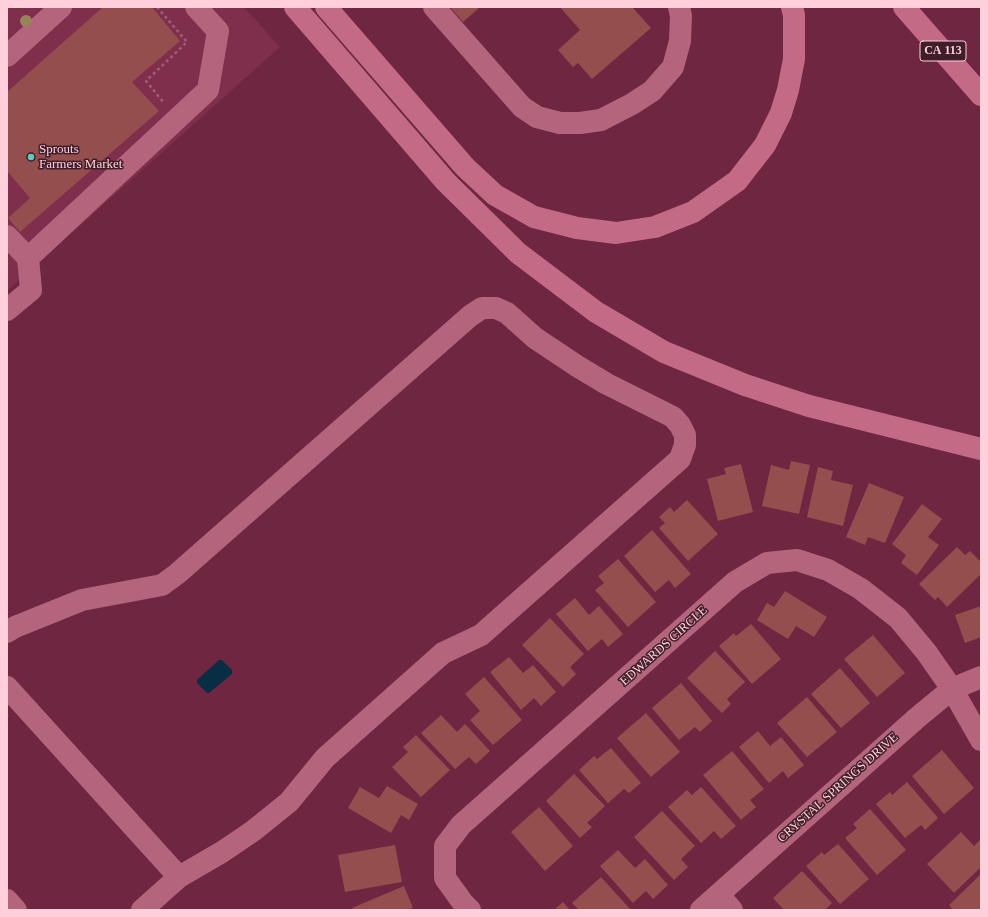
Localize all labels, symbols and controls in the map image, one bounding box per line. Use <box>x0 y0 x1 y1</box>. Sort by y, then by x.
road number: CA 113 <box>920 41 966 61</box>
place label: Sprouts Farmers Market <box>39 142 122 173</box>
marker: Sprouts Farmers Market <box>26 152 36 162</box>
street label: EDWARDS CIRCLE <box>617 603 711 689</box>
street label: CRYSTAL SPRINGS DRIVE <box>774 730 902 846</box>

